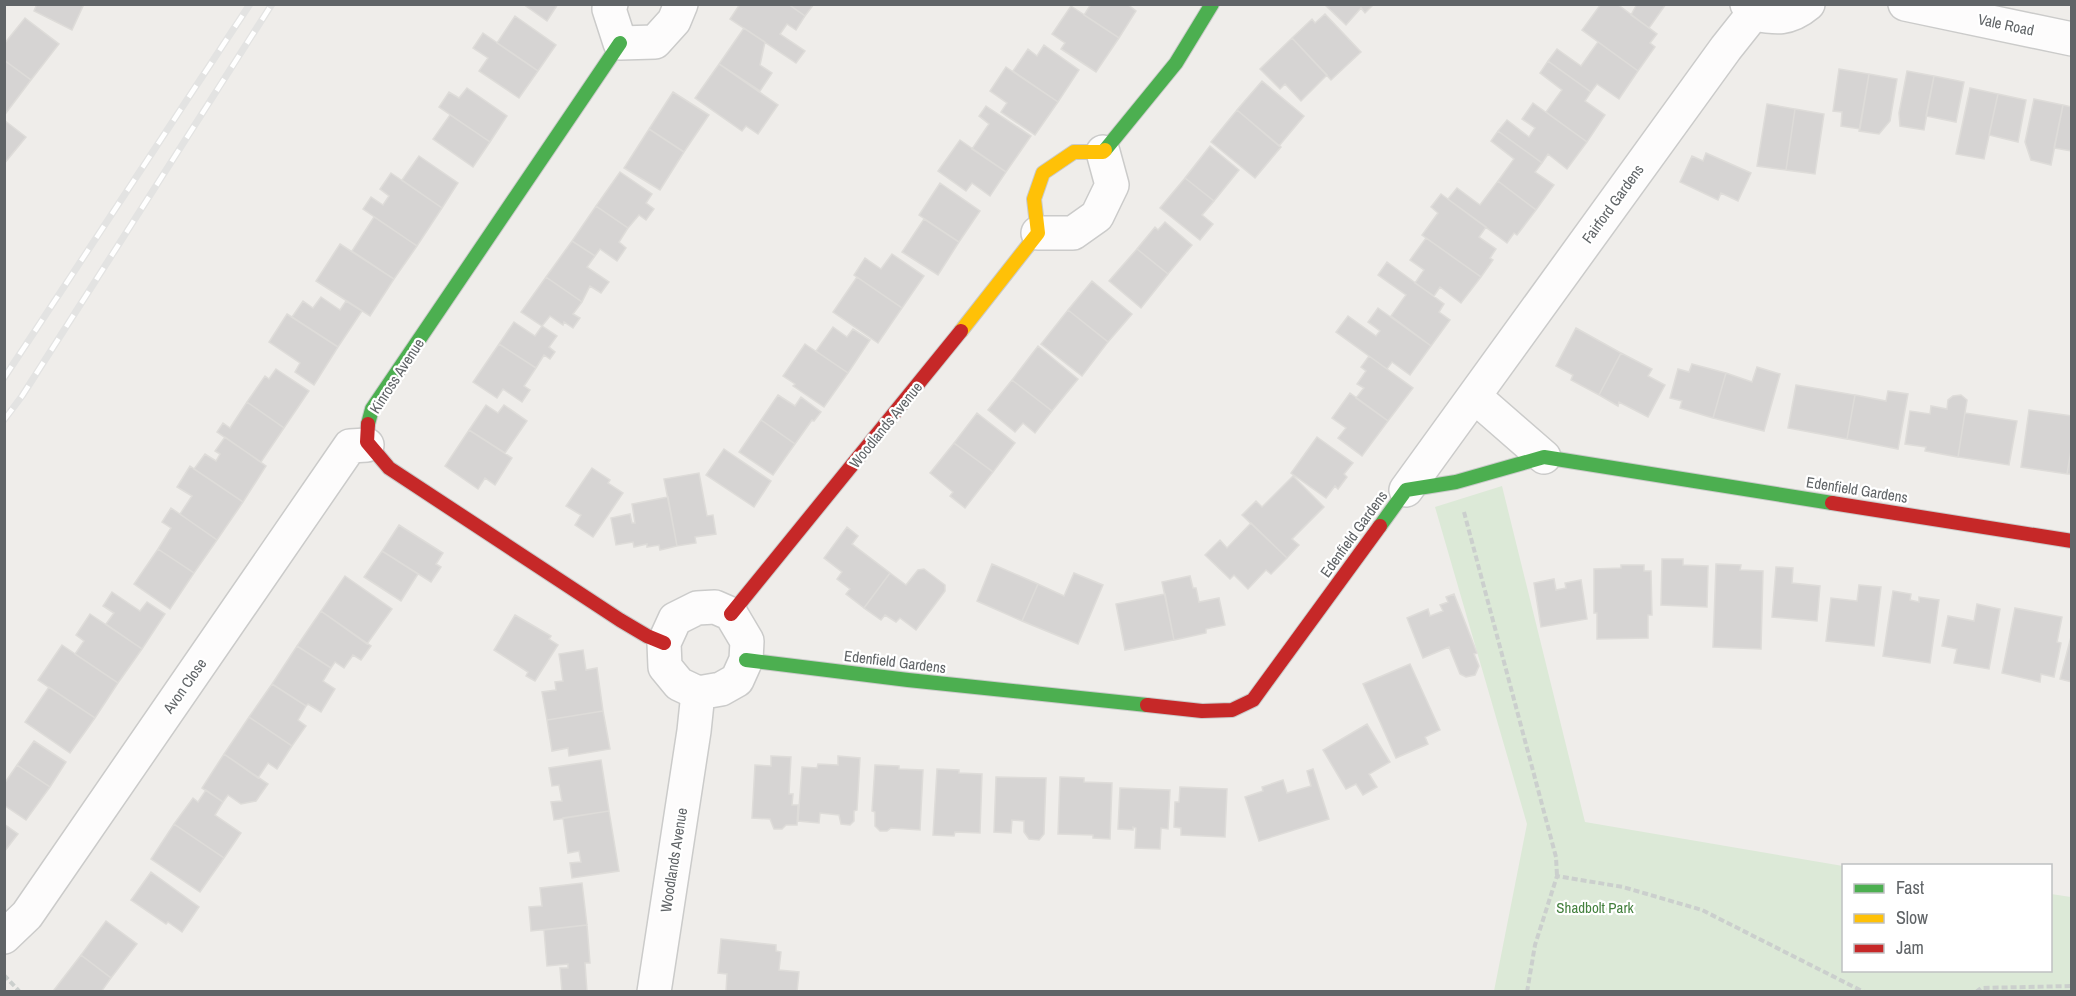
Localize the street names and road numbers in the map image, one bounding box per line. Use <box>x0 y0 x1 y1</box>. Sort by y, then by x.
street label: Vale Road <box>1976 8 2036 41</box>
street label: Fairford Gardens <box>1577 160 1648 248</box>
street label: Kinross Avenue <box>364 334 429 417</box>
street label: Woodlands Avenue <box>844 377 927 472</box>
street label: Edenfield Gardens <box>1805 471 1909 508</box>
street label: Edenfield Gardens <box>1315 486 1392 581</box>
street label: Edenfield Gardens <box>843 645 947 678</box>
street label: Avon Close <box>157 654 211 718</box>
street label: Woodlands Avenue <box>655 806 692 914</box>

